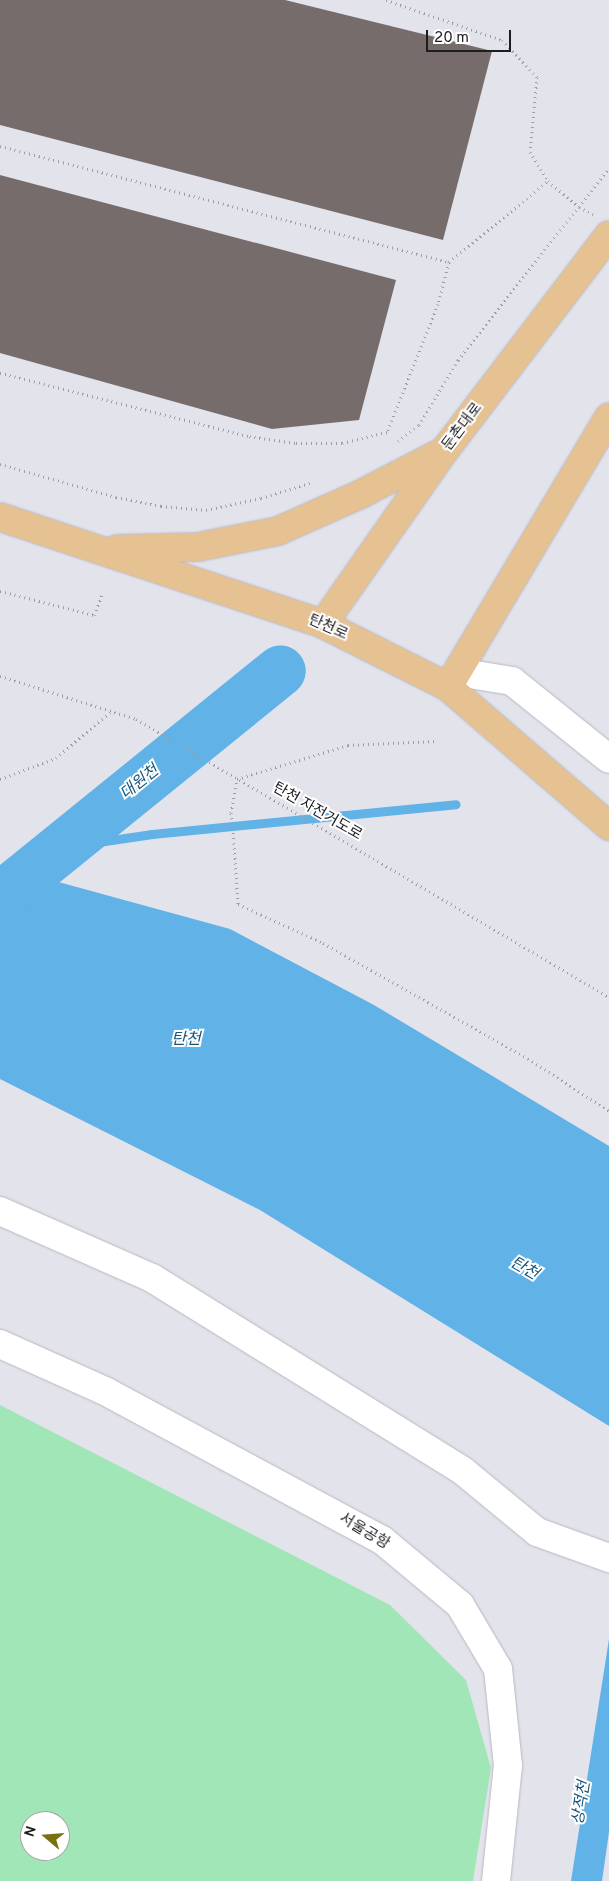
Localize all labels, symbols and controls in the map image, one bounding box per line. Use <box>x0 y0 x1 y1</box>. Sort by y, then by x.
scale bar <box>429 20 514 52</box>
text: 20 m <box>434 29 469 48</box>
street label: 둔촌대로 <box>439 400 487 454</box>
street label: 탄천로 <box>305 611 351 645</box>
water label: 대원천 <box>117 762 163 804</box>
street label: 탄천 자전거도로 <box>269 779 365 845</box>
water label: 탄천 <box>171 1030 201 1050</box>
water label: 탄천 <box>506 1253 542 1285</box>
street label: 서울공항 <box>336 1510 392 1554</box>
water label: 상적천 <box>569 1780 595 1826</box>
north arrow <box>20 1811 70 1861</box>
text: N <box>22 1824 41 1839</box>

